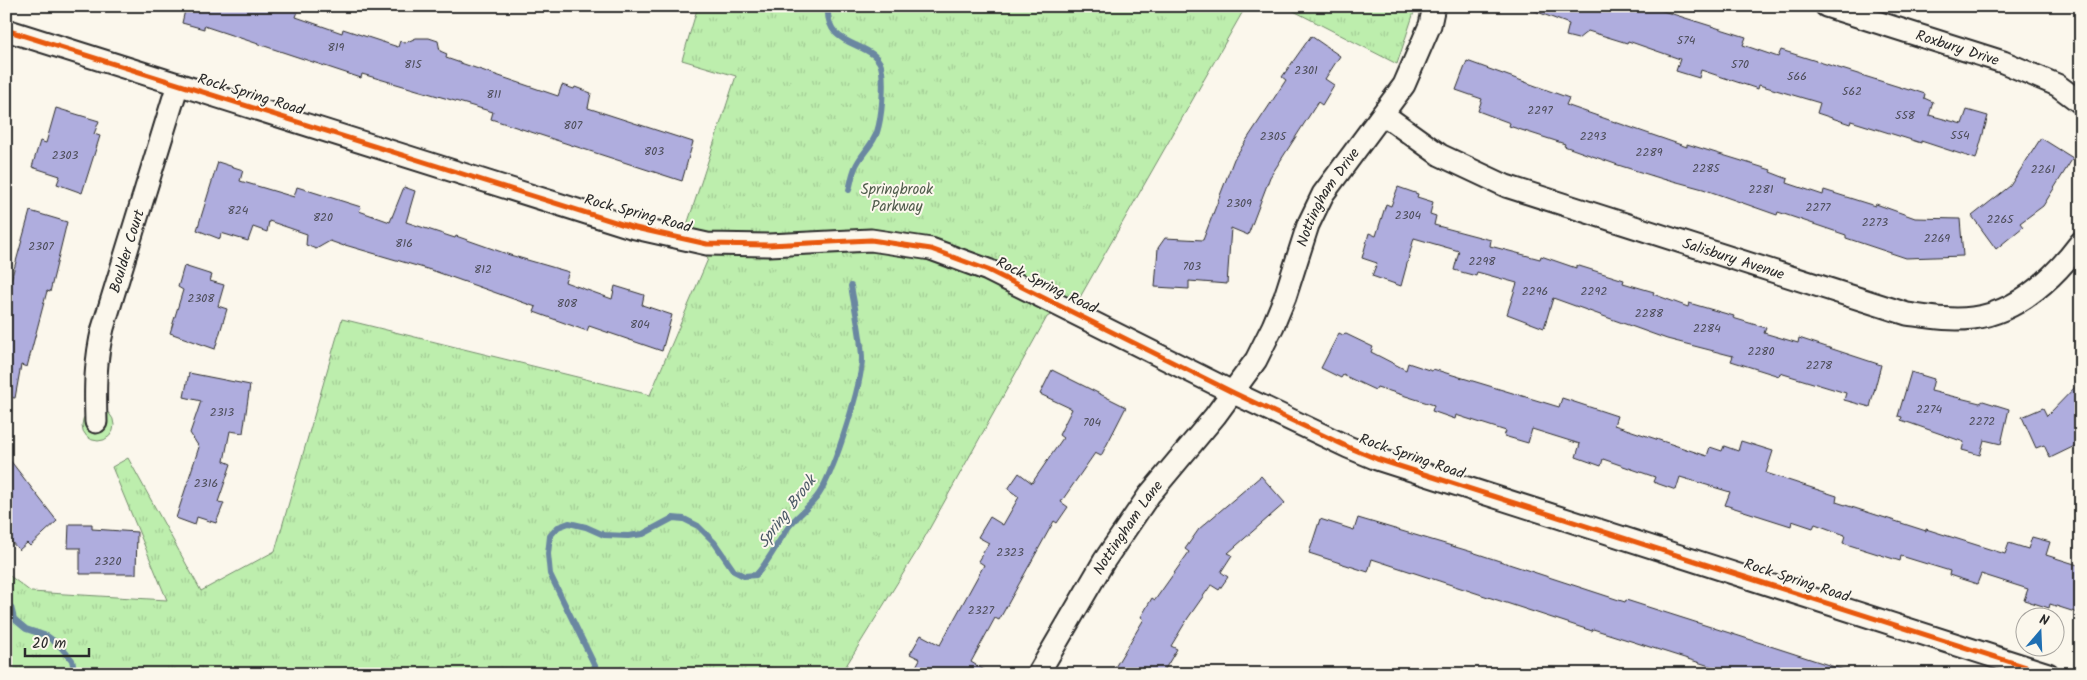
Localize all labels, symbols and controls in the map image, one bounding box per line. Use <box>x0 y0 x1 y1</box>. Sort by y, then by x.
street label: Roxbury Drive <box>1912 24 2002 73</box>
house number: 574 <box>1677 31 1696 50</box>
house number: 819 <box>328 38 345 57</box>
house number: 815 <box>404 55 423 74</box>
house number: 570 <box>1731 55 1749 74</box>
house number: 2301 <box>1294 61 1318 80</box>
street label: Rock Spring Road <box>195 67 307 123</box>
house number: 566 <box>1787 67 1807 86</box>
house number: 562 <box>1842 82 1862 101</box>
house number: 811 <box>487 85 502 104</box>
house number: 2297 <box>1527 101 1553 120</box>
house number: 558 <box>1895 106 1916 125</box>
house number: 807 <box>564 116 583 135</box>
house number: 554 <box>1950 126 1970 145</box>
house number: 2305 <box>1260 127 1288 146</box>
house number: 2293 <box>1580 127 1606 146</box>
house number: 803 <box>644 142 664 161</box>
street label: Nottingham Drive <box>1291 143 1367 250</box>
house number: 2289 <box>1635 143 1663 162</box>
house number: 2303 <box>52 146 78 165</box>
house number: 2285 <box>1692 159 1721 178</box>
house number: 2261 <box>2031 160 2055 179</box>
park label: Springbrook Parkway <box>861 178 934 219</box>
house number: 2281 <box>1749 180 1774 199</box>
street label: Rock Spring Road <box>581 188 695 240</box>
house number: 2309 <box>1226 194 1252 213</box>
house number: 2277 <box>1805 198 1831 217</box>
house number: 824 <box>228 201 249 220</box>
street label: Boulder Court <box>103 206 152 296</box>
house number: 2304 <box>1395 206 1422 225</box>
house number: 820 <box>313 208 333 227</box>
house number: 2265 <box>1986 210 2015 229</box>
house number: 2273 <box>1862 213 1888 232</box>
house number: 2269 <box>1924 229 1950 248</box>
street label: Salisbury Avenue <box>1679 232 1788 287</box>
house number: 816 <box>395 234 413 253</box>
house number: 2307 <box>28 237 54 256</box>
street label: Rock Spring Road <box>992 251 1102 321</box>
house number: 2298 <box>1468 252 1496 271</box>
house number: 703 <box>1183 257 1201 276</box>
house number: 812 <box>474 260 492 279</box>
house number: 2296 <box>1522 282 1548 301</box>
house number: 2292 <box>1581 282 1607 301</box>
house number: 2308 <box>187 289 215 308</box>
house number: 808 <box>557 294 578 313</box>
house number: 2288 <box>1635 304 1664 323</box>
house number: 804 <box>630 315 650 334</box>
house number: 2284 <box>1693 319 1721 338</box>
house number: 2280 <box>1747 342 1775 361</box>
house number: 2278 <box>1806 356 1833 375</box>
house number: 2274 <box>1916 400 1942 419</box>
house number: 2313 <box>210 403 234 422</box>
house number: 2272 <box>1969 412 1995 431</box>
house number: 704 <box>1083 413 1101 432</box>
street label: Rock Spring Road <box>1356 428 1468 486</box>
water label: Spring Brook <box>752 468 824 553</box>
house number: 2316 <box>194 474 218 493</box>
street label: Nottingham Lane <box>1087 475 1170 580</box>
house number: 2323 <box>996 543 1024 562</box>
house number: 2320 <box>95 552 121 571</box>
street label: Rock Spring Road <box>1741 553 1853 610</box>
house number: 2327 <box>968 601 995 620</box>
north arrow <box>2014 608 2064 658</box>
text: N <box>2036 609 2052 633</box>
scale bar <box>25 625 89 657</box>
text: 20 m <box>32 632 66 656</box>

